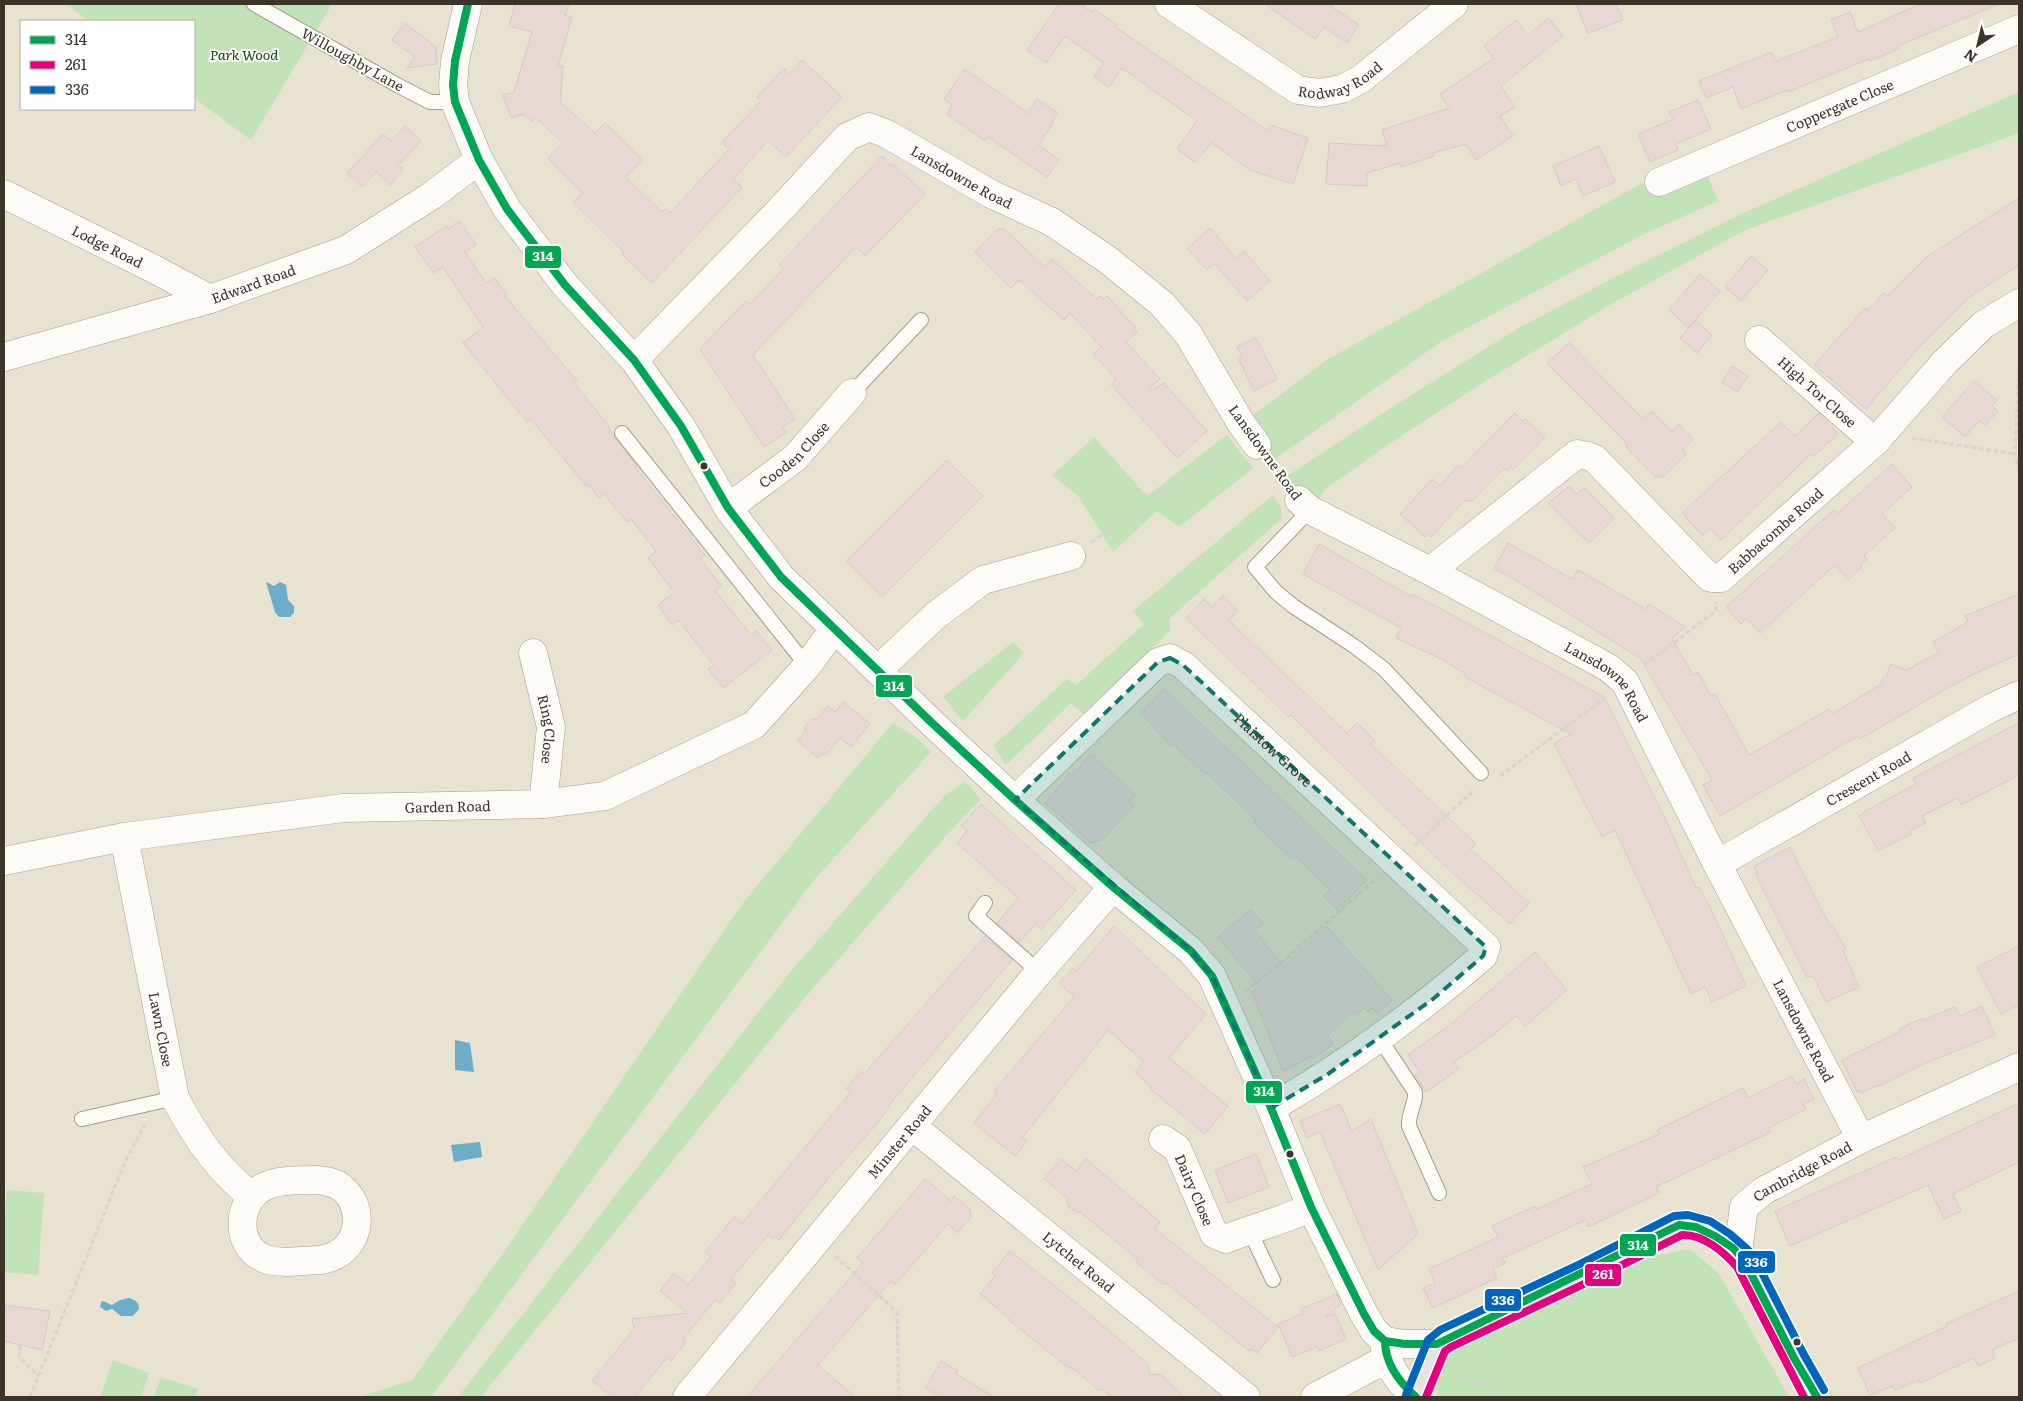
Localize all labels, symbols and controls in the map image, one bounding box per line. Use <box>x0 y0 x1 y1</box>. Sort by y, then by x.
legend <box>20 20 195 110</box>
north arrow <box>1953 20 2003 70</box>
street label: Willoughby Lane <box>298 23 408 95</box>
text: 314 <box>65 27 87 50</box>
park label: Park Wood <box>210 44 278 64</box>
text: N <box>1959 45 1981 68</box>
text: 261 <box>65 52 87 75</box>
street label: Rodway Road <box>1297 56 1386 103</box>
street label: Coppergate Close <box>1782 74 1896 137</box>
text: 336 <box>65 77 89 100</box>
street label: Lansdowne Road <box>907 140 1016 213</box>
street label: Lodge Road <box>69 220 147 272</box>
line badge: 314 <box>524 245 562 269</box>
text: 314 <box>532 245 554 265</box>
street label: Edward Road <box>208 259 299 308</box>
street label: High Tor Close <box>1774 351 1861 432</box>
street label: Lansdowne Road <box>1225 400 1308 504</box>
street label: Cooden Close <box>754 417 833 492</box>
unlabelled marker <box>699 461 709 471</box>
street label: Babbacombe Road <box>1723 482 1827 578</box>
street label: Lansdowne Road <box>1561 636 1654 726</box>
line badge: 314 <box>875 674 913 698</box>
text: 314 <box>883 675 905 695</box>
street label: Ring Close <box>533 692 561 765</box>
street label: Plaistow Grove <box>1230 708 1317 791</box>
street label: Crescent Road <box>1822 745 1915 810</box>
street label: Garden Road <box>404 795 491 817</box>
street label: Lansdowne Road <box>1769 975 1840 1086</box>
street label: Lawn Close <box>144 990 179 1069</box>
line badge: 314 <box>1245 1080 1283 1104</box>
text: 314 <box>1253 1080 1275 1100</box>
street label: Minster Road <box>862 1100 935 1182</box>
street label: Cambridge Road <box>1748 1136 1855 1206</box>
unlabelled marker <box>1285 1149 1295 1159</box>
street label: Dairy Close <box>1171 1151 1219 1229</box>
street label: Lytchet Road <box>1039 1226 1119 1297</box>
line badge: 314 <box>1619 1233 1657 1257</box>
text: 314 <box>1627 1234 1649 1254</box>
line badge: 336 <box>1737 1250 1776 1274</box>
text: 336 <box>1744 1251 1768 1271</box>
line badge: 261 <box>1584 1263 1622 1287</box>
text: 261 <box>1592 1263 1614 1283</box>
line badge: 336 <box>1484 1288 1522 1312</box>
text: 336 <box>1491 1289 1515 1309</box>
unlabelled marker <box>1792 1337 1802 1347</box>

